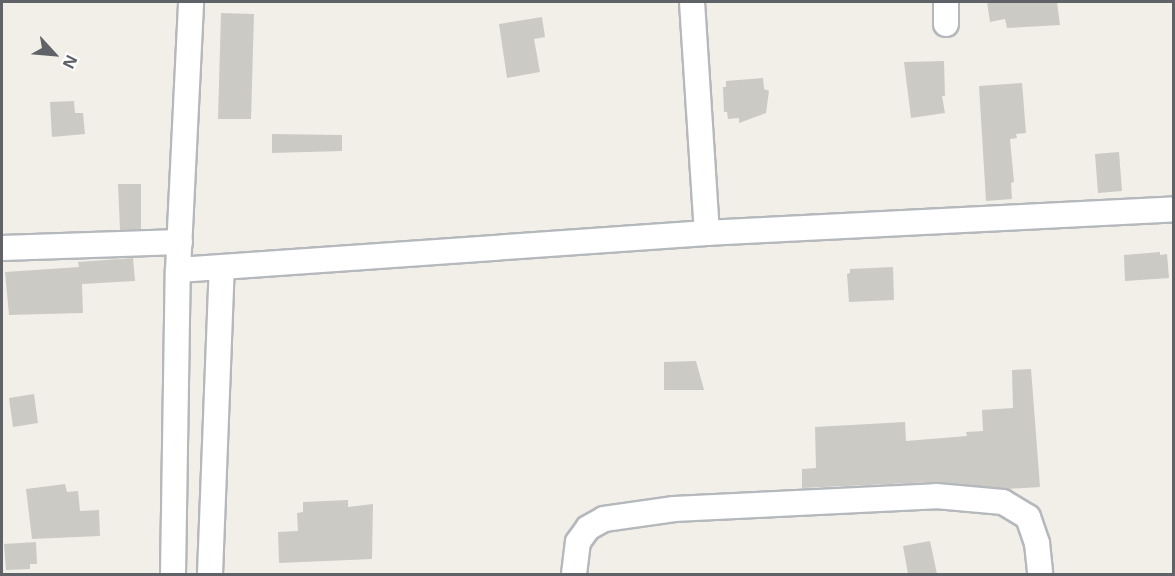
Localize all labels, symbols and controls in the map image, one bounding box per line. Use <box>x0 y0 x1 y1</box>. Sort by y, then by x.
north arrow <box>24 24 84 84</box>
text: N <box>57 51 83 73</box>

